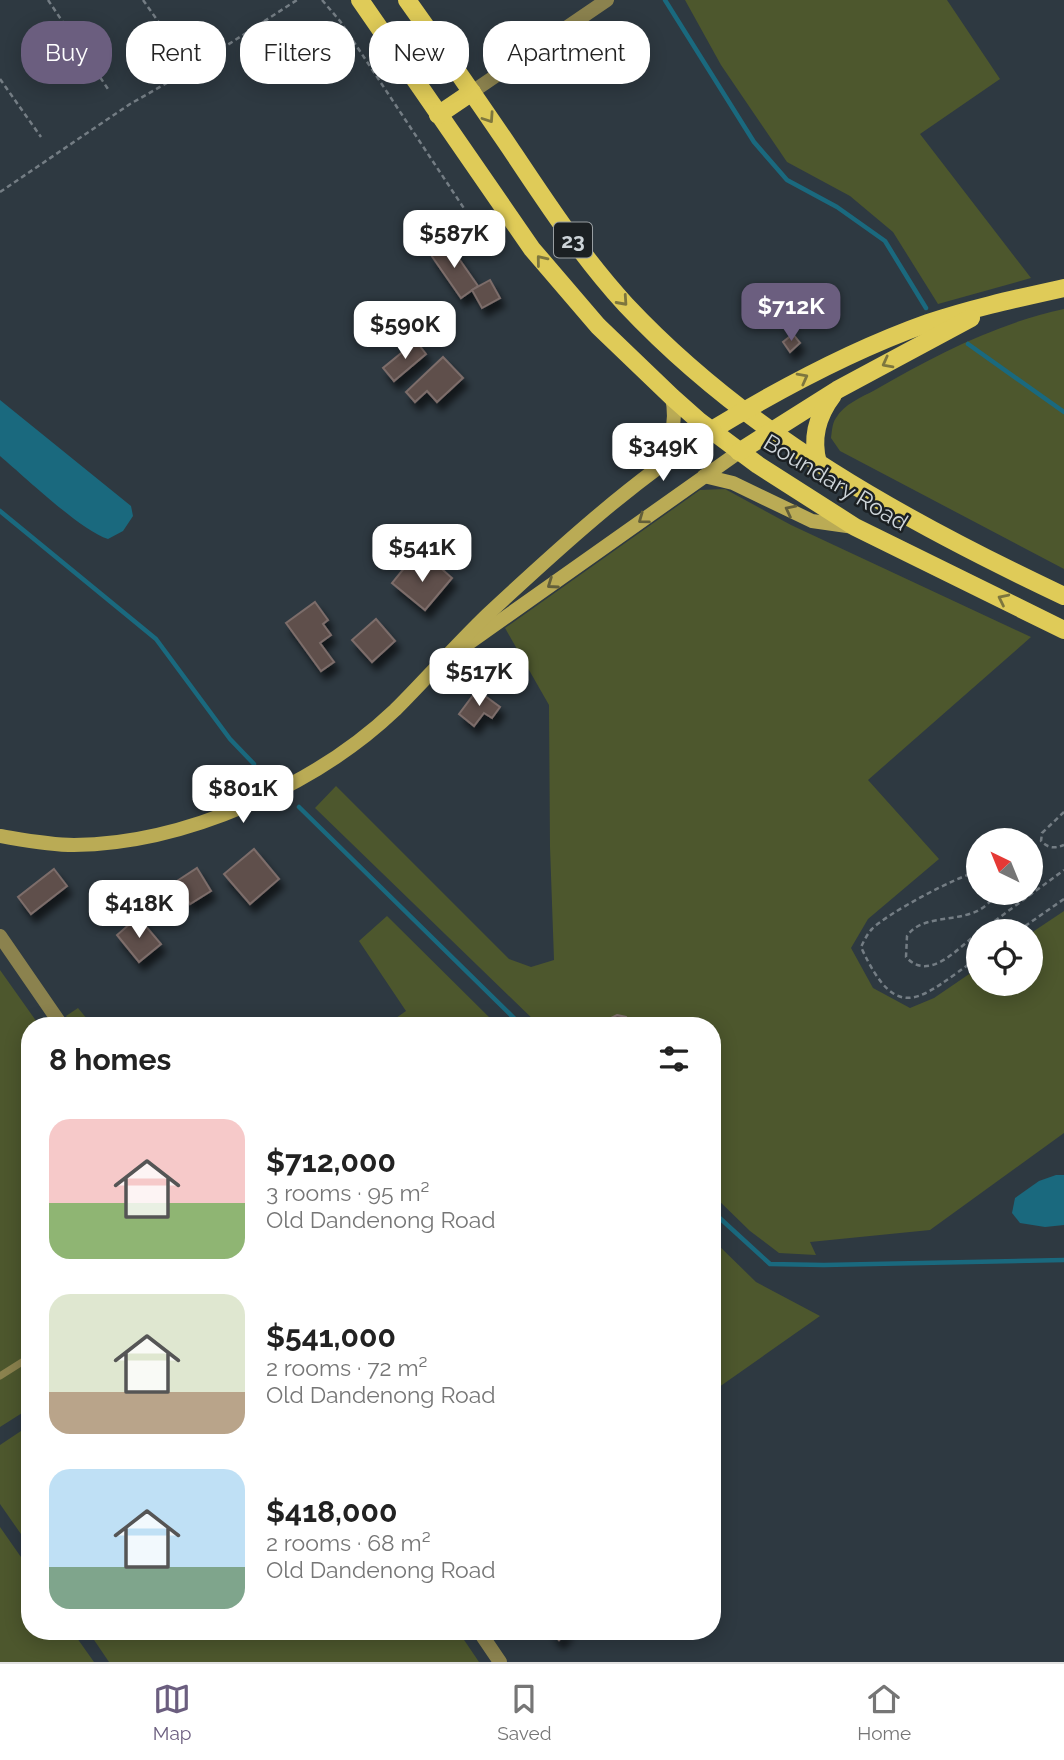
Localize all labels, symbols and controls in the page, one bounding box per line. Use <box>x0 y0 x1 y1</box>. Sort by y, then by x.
chip: Buy <box>21 21 112 84</box>
chip: Rent <box>126 21 226 84</box>
chip: Filters <box>240 21 355 84</box>
chip: New <box>369 21 469 84</box>
chip: Apartment <box>483 21 650 84</box>
one-way arrow <box>481 110 494 123</box>
pin: $587K <box>405 210 503 270</box>
text: $587K <box>419 219 489 246</box>
road number: 23 <box>554 222 592 258</box>
one-way arrow <box>536 255 549 267</box>
pin: $712K <box>742 284 840 343</box>
text: $712K <box>757 292 825 319</box>
one-way arrow <box>615 293 627 306</box>
pin: $590K <box>356 302 454 361</box>
text: $590K <box>370 310 440 337</box>
one-way arrow <box>882 354 895 368</box>
one-way arrow <box>796 373 809 386</box>
pin: $349K <box>614 424 712 483</box>
street label: Boundary Road <box>759 428 913 536</box>
text: $349K <box>628 432 698 459</box>
one-way arrow <box>785 505 797 519</box>
one-way arrow <box>638 511 651 523</box>
pin: $541K <box>373 524 471 584</box>
text: $541K <box>388 533 456 560</box>
one-way arrow <box>547 576 560 588</box>
one-way arrow <box>998 594 1010 608</box>
pin: $517K <box>430 648 528 708</box>
text: $517K <box>446 657 512 684</box>
pin: $801K <box>194 766 292 825</box>
text: $801K <box>208 774 278 801</box>
north arrow <box>966 828 1043 905</box>
map controls <box>966 828 1043 996</box>
pin: $418K <box>90 880 188 940</box>
text: $418K <box>105 889 173 916</box>
button: locate <box>966 919 1043 996</box>
icon: filters <box>655 1040 693 1078</box>
text: 8 homes <box>49 1042 171 1077</box>
text: $712,000 <box>266 1144 396 1179</box>
icon: home <box>105 1147 189 1231</box>
text: 3 rooms · 95 m² <box>266 1179 429 1206</box>
text: Old Dandenong Road <box>266 1206 496 1233</box>
text: $541,000 <box>266 1319 396 1354</box>
icon: home <box>105 1322 189 1406</box>
text: 2 rooms · 72 m² <box>266 1354 427 1381</box>
text: Old Dandenong Road <box>266 1381 496 1408</box>
text: $418,000 <box>266 1494 397 1529</box>
icon: home <box>105 1497 189 1581</box>
text: 2 rooms · 68 m² <box>266 1529 431 1556</box>
text: Old Dandenong Road <box>266 1556 496 1583</box>
tab: Map <box>153 1680 192 1744</box>
tab: Saved <box>497 1680 552 1744</box>
tab: Home <box>857 1680 911 1744</box>

